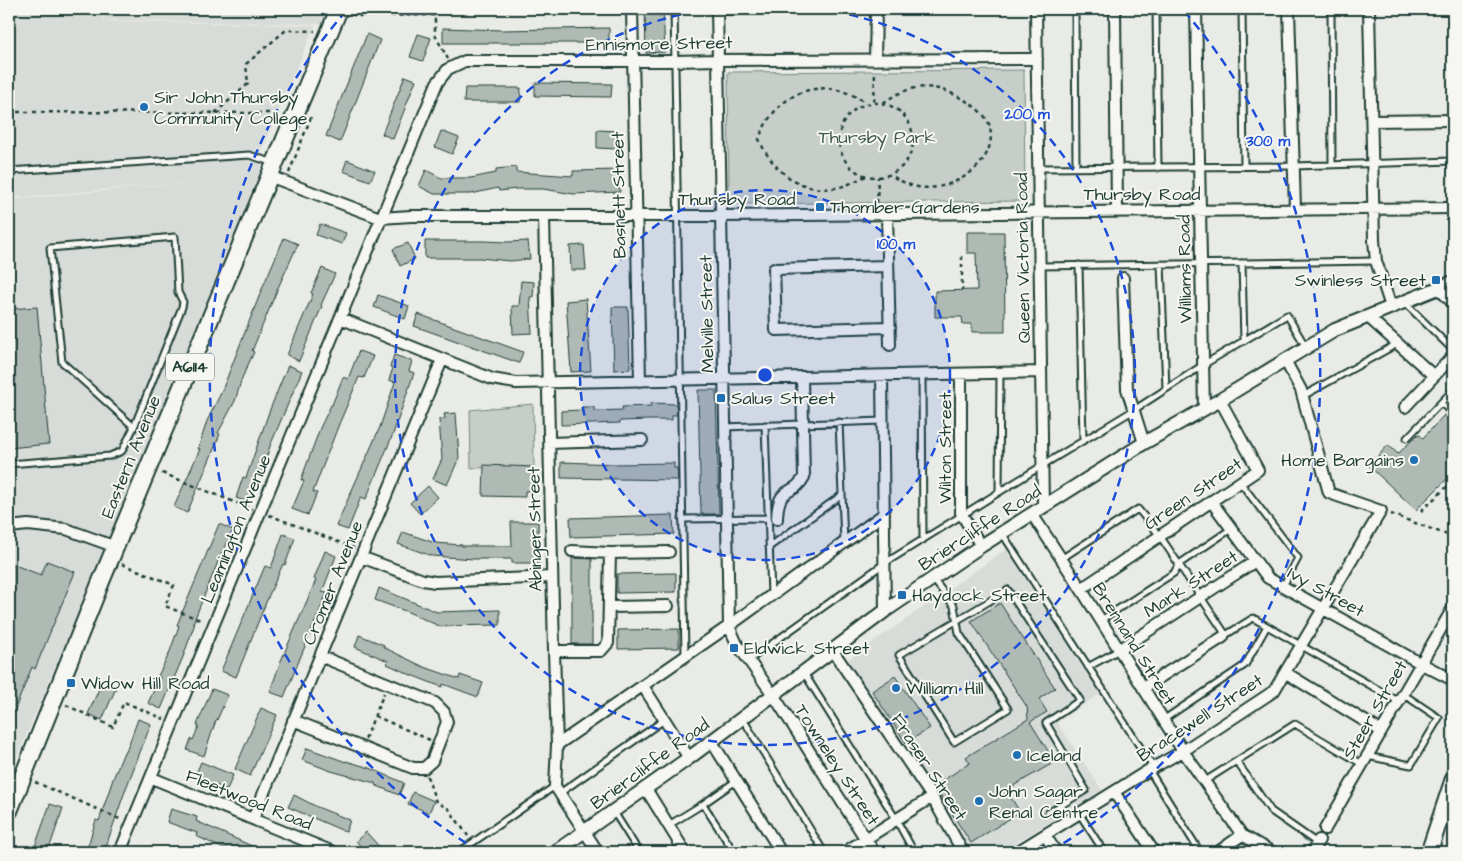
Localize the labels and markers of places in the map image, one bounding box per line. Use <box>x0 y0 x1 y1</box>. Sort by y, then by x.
place label: Sir John Thursby Community College <box>154 85 308 132</box>
marker: Sir John Thursby Community College <box>138 101 150 113</box>
place label: Thomber Gardens <box>830 195 980 220</box>
marker: Thomber Gardens <box>814 201 826 213</box>
place label: Swinless Street <box>1295 268 1427 293</box>
marker: Swinless Street <box>1430 274 1442 286</box>
centre of rings <box>756 366 774 384</box>
place label: Salus Street <box>731 386 836 411</box>
marker: Salus Street <box>715 392 727 404</box>
place label: Home Bargains <box>1281 448 1404 474</box>
marker: Home Bargains <box>1408 454 1420 466</box>
place label: Haydock Street <box>912 583 1047 609</box>
marker: Haydock Street <box>896 589 908 601</box>
place label: Eldwick Street <box>744 636 870 661</box>
marker: Eldwick Street <box>728 642 740 654</box>
place label: Widow Hill Road <box>81 671 210 696</box>
place label: William Hill <box>906 676 984 701</box>
marker: Widow Hill Road <box>65 677 77 689</box>
marker: William Hill <box>890 682 902 694</box>
place label: Iceland <box>1027 743 1081 768</box>
marker: Iceland <box>1011 749 1023 761</box>
place label: John Sagar Renal Centre <box>989 779 1098 825</box>
marker: John Sagar Renal Centre <box>973 795 985 807</box>

